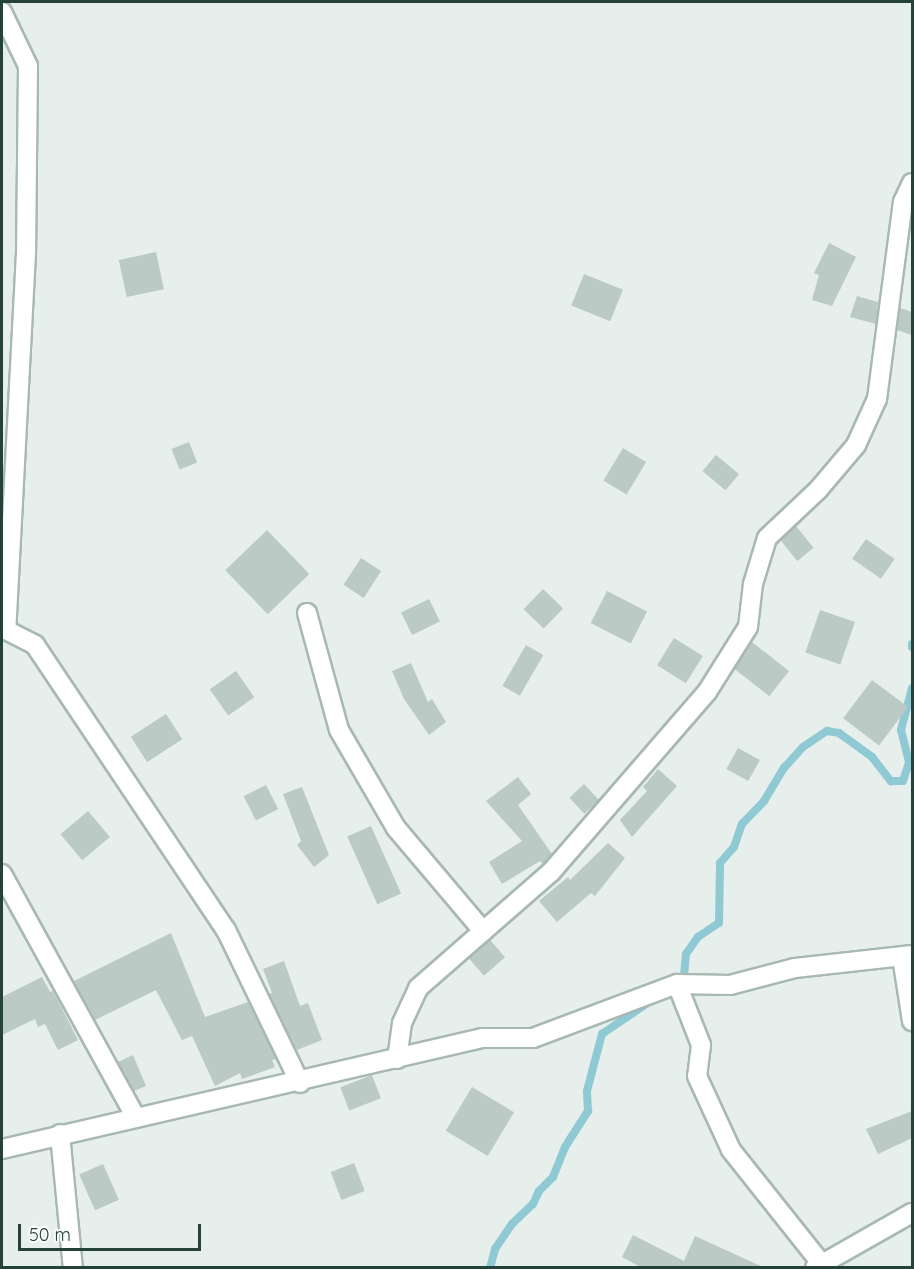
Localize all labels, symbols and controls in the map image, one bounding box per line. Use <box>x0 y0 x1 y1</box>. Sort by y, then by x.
scale bar <box>21 1212 204 1250</box>
text: 50 m <box>29 1223 71 1246</box>

